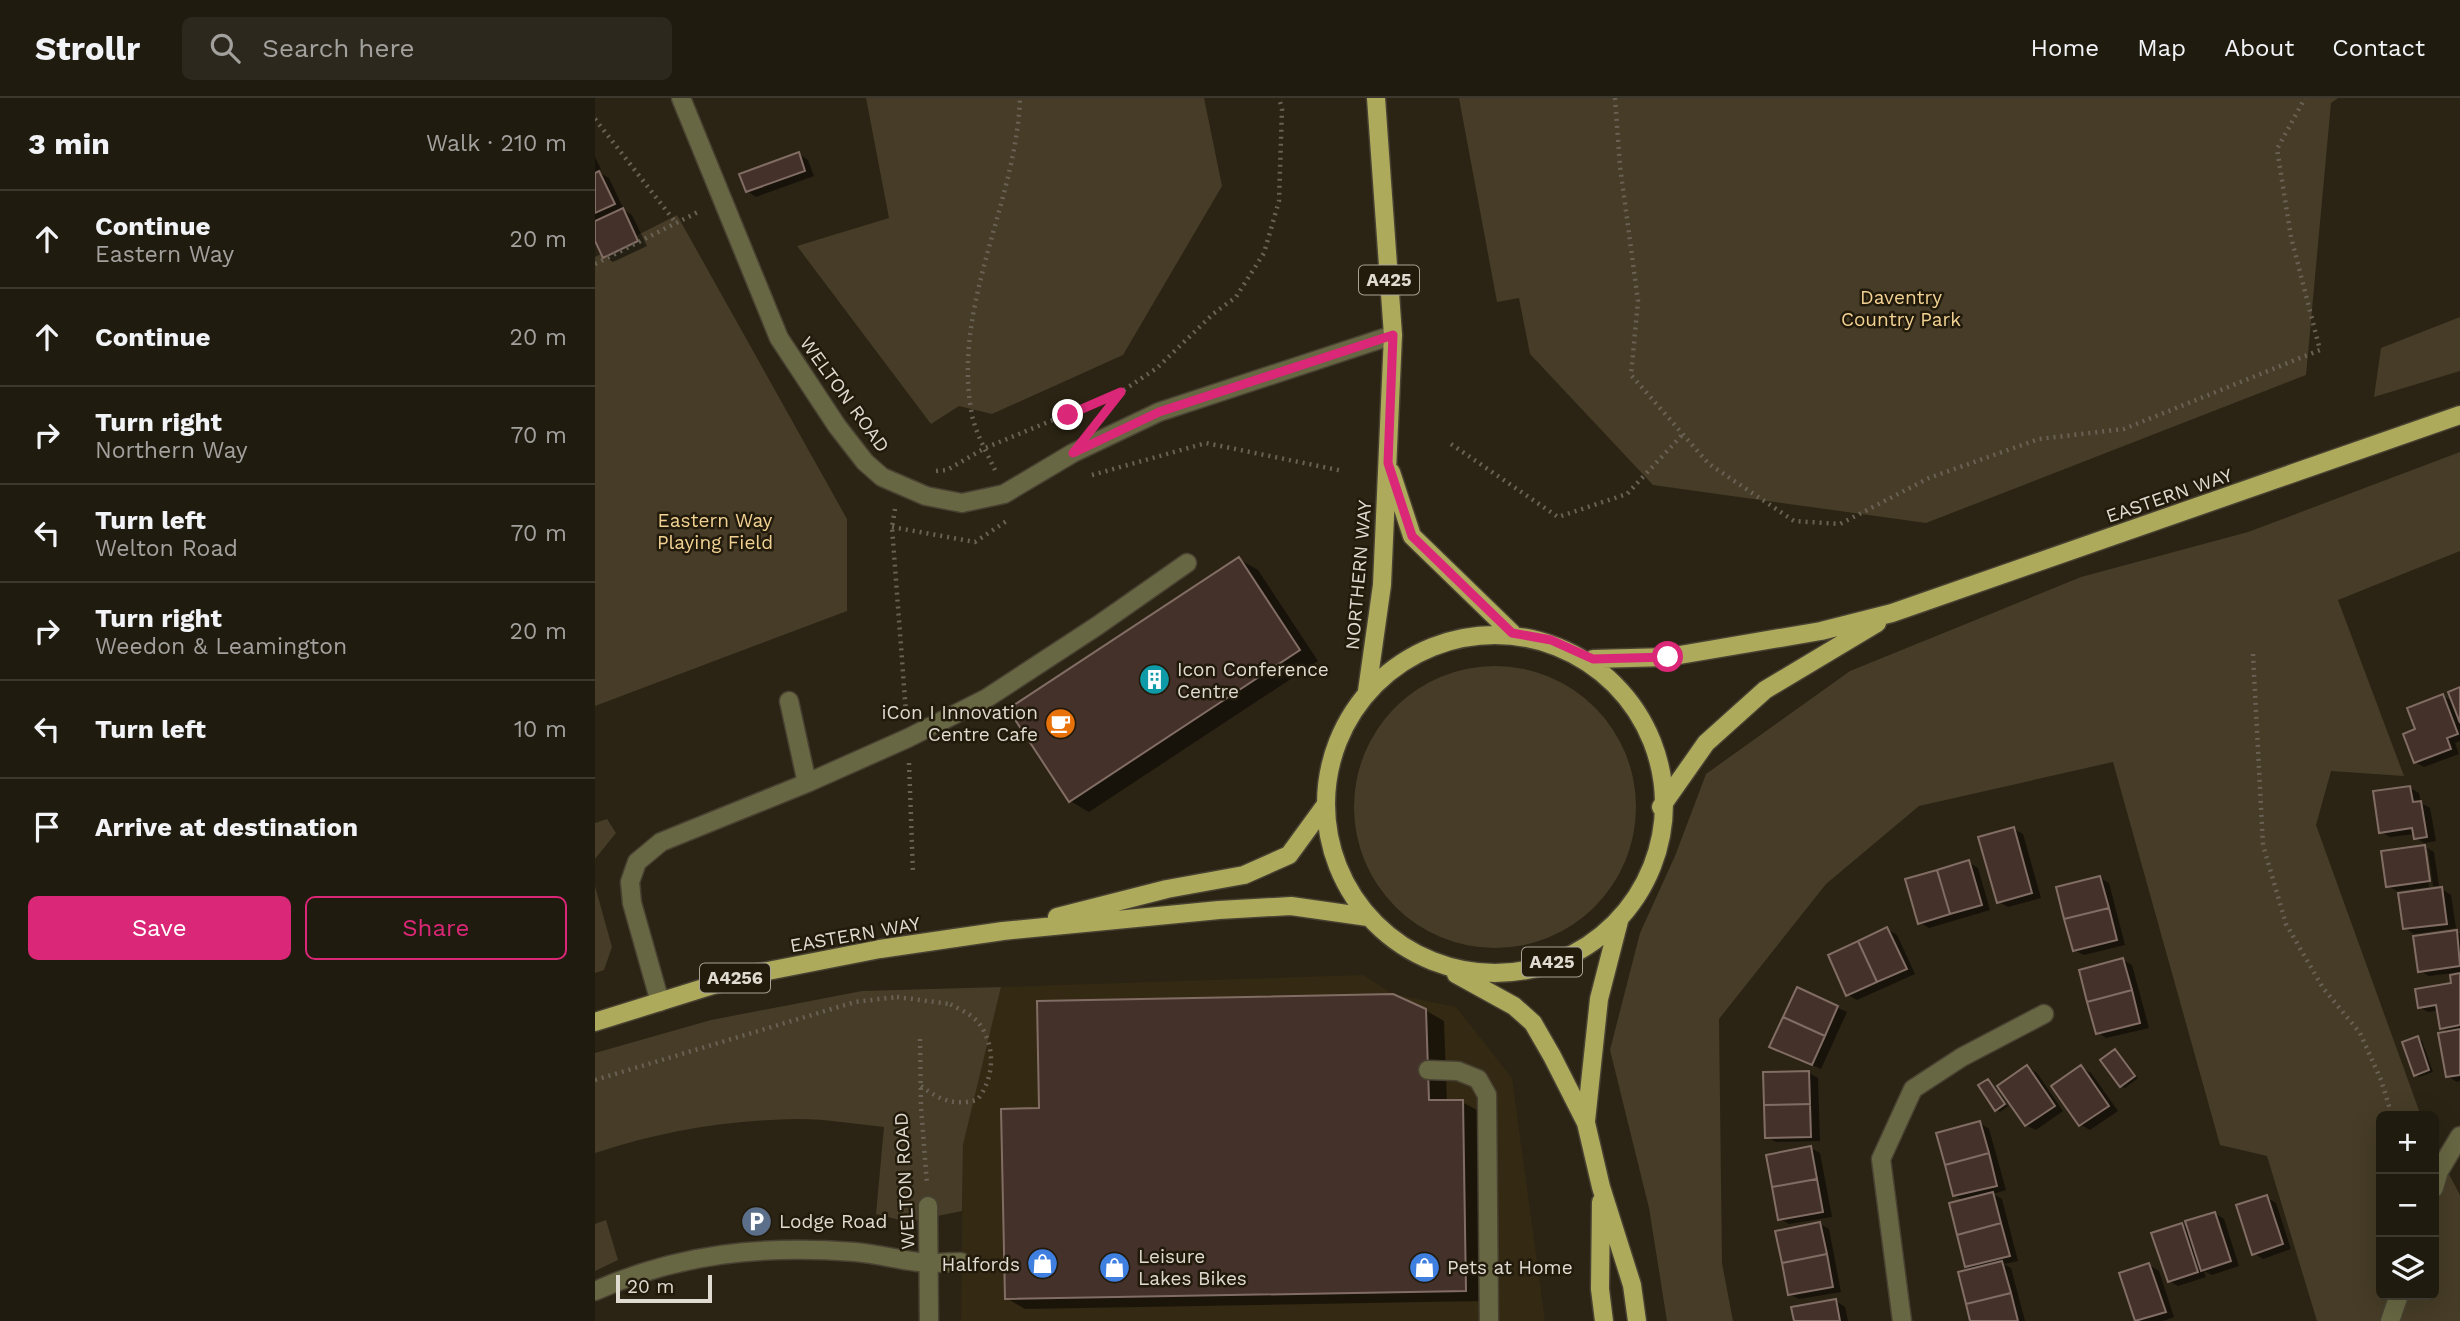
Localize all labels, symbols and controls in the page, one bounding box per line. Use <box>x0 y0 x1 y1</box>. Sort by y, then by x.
search box <box>182 17 672 80</box>
text: Strollr <box>35 29 140 68</box>
icon: search <box>206 29 244 67</box>
text: Search here <box>262 33 415 63</box>
text: Home <box>2031 34 2099 62</box>
text: Map <box>2137 34 2186 62</box>
text: About <box>2224 34 2294 62</box>
text: Contact <box>2332 34 2425 62</box>
text: 3 min <box>28 126 110 161</box>
text: Walk · 210 m <box>426 130 567 157</box>
text: Continue <box>95 211 211 241</box>
icon: ahead <box>28 220 66 258</box>
text: 20 m <box>510 226 567 253</box>
text: Eastern Way <box>95 241 234 268</box>
road number: A425 <box>1359 266 1419 294</box>
park label: Daventry Country Park <box>1841 286 1961 331</box>
icon: ahead <box>28 318 66 356</box>
text: Continue <box>95 322 211 352</box>
text: 20 m <box>510 324 567 351</box>
street label: WELTON ROAD <box>795 332 894 457</box>
route end <box>1052 399 1083 430</box>
text: Turn right <box>95 407 222 437</box>
icon: right <box>28 416 66 454</box>
text: 70 m <box>510 422 567 449</box>
text: Northern Way <box>95 437 248 464</box>
street label: EASTERN WAY <box>2103 463 2235 528</box>
street label: NORTHERN WAY <box>1340 499 1377 651</box>
text: Turn left <box>95 505 206 535</box>
park label: Eastern Way Playing Field <box>657 509 773 554</box>
icon: left <box>28 514 66 552</box>
text: 70 m <box>510 520 567 547</box>
text: Welton Road <box>95 535 238 562</box>
text: Turn right <box>95 603 222 633</box>
icon: right <box>28 612 66 650</box>
text: 20 m <box>510 618 567 645</box>
text: Weedon & Leamington <box>95 633 347 660</box>
route start <box>1652 641 1683 672</box>
place label: Icon Conference Centre <box>1177 658 1329 703</box>
building icon: Icon Conference Centre <box>1137 663 1171 697</box>
place label: iCon I Innovation Centre Cafe <box>882 701 1038 746</box>
cafe icon: iCon I Innovation Centre Cafe <box>1044 706 1078 740</box>
icon: left <box>28 710 66 748</box>
text: Turn left <box>95 714 206 744</box>
text: 10 m <box>514 716 567 743</box>
icon: arrive <box>28 808 66 846</box>
text: Arrive at destination <box>95 812 358 842</box>
button: Save <box>28 896 291 960</box>
button: Share <box>305 896 567 960</box>
street label: EASTERN WAY <box>788 912 922 957</box>
road number: A425 <box>1522 948 1582 976</box>
road number: A4256 <box>700 964 770 992</box>
map controls <box>2376 1111 2439 1300</box>
button: + <box>2376 1111 2439 1174</box>
street label: WELTON ROAD <box>889 1112 920 1250</box>
button: − <box>2376 1174 2439 1237</box>
parking icon: Lodge Road <box>739 1204 773 1238</box>
place label: Lodge Road <box>779 1210 887 1233</box>
button: layers <box>2376 1237 2439 1300</box>
place label: Leisure Lakes Bikes <box>1138 1245 1247 1290</box>
shop icon: Halfords <box>1026 1247 1060 1281</box>
shop icon: Leisure Lakes Bikes <box>1098 1250 1132 1284</box>
shop icon: Pets at Home <box>1407 1250 1441 1284</box>
place label: Halfords <box>942 1253 1020 1276</box>
place label: Pets at Home <box>1447 1256 1573 1279</box>
scale bar <box>616 1272 712 1304</box>
text: 20 m <box>627 1275 674 1298</box>

